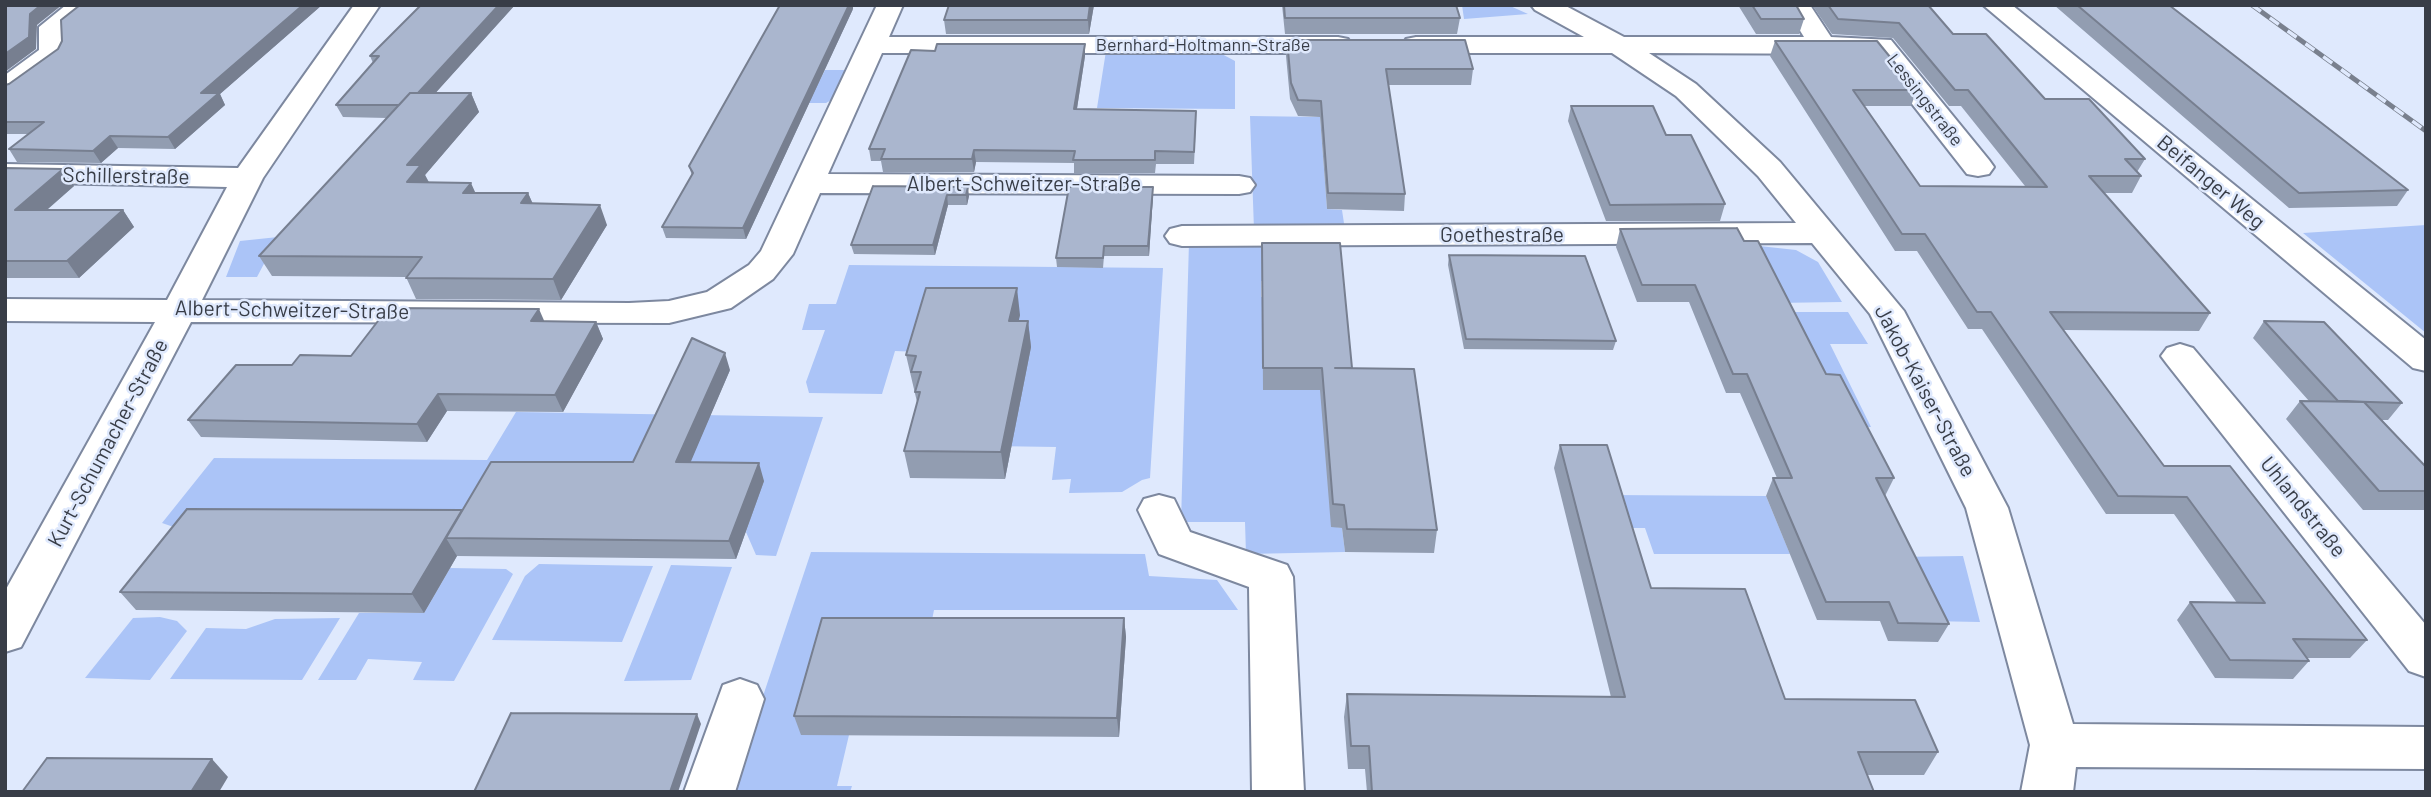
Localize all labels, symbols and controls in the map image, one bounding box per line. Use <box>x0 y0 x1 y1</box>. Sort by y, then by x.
street label: Bernhard-Holtmann-Straße <box>1096 34 1310 56</box>
street label: Lessingstraße <box>1882 50 1968 150</box>
street label: Beifanger Weg <box>2152 130 2270 234</box>
street label: Schillerstraße <box>62 162 190 190</box>
street label: Albert-Schweitzer-Straße <box>907 171 1141 197</box>
street label: Goethestraße <box>1440 222 1564 248</box>
street label: Albert-Schweitzer-Straße <box>175 295 409 325</box>
street label: Jakob-Kaiser-Straße <box>1869 301 1981 481</box>
street label: Kurt-Schumacher-Straße <box>42 335 174 551</box>
street label: Uhlandstraße <box>2255 452 2351 562</box>

